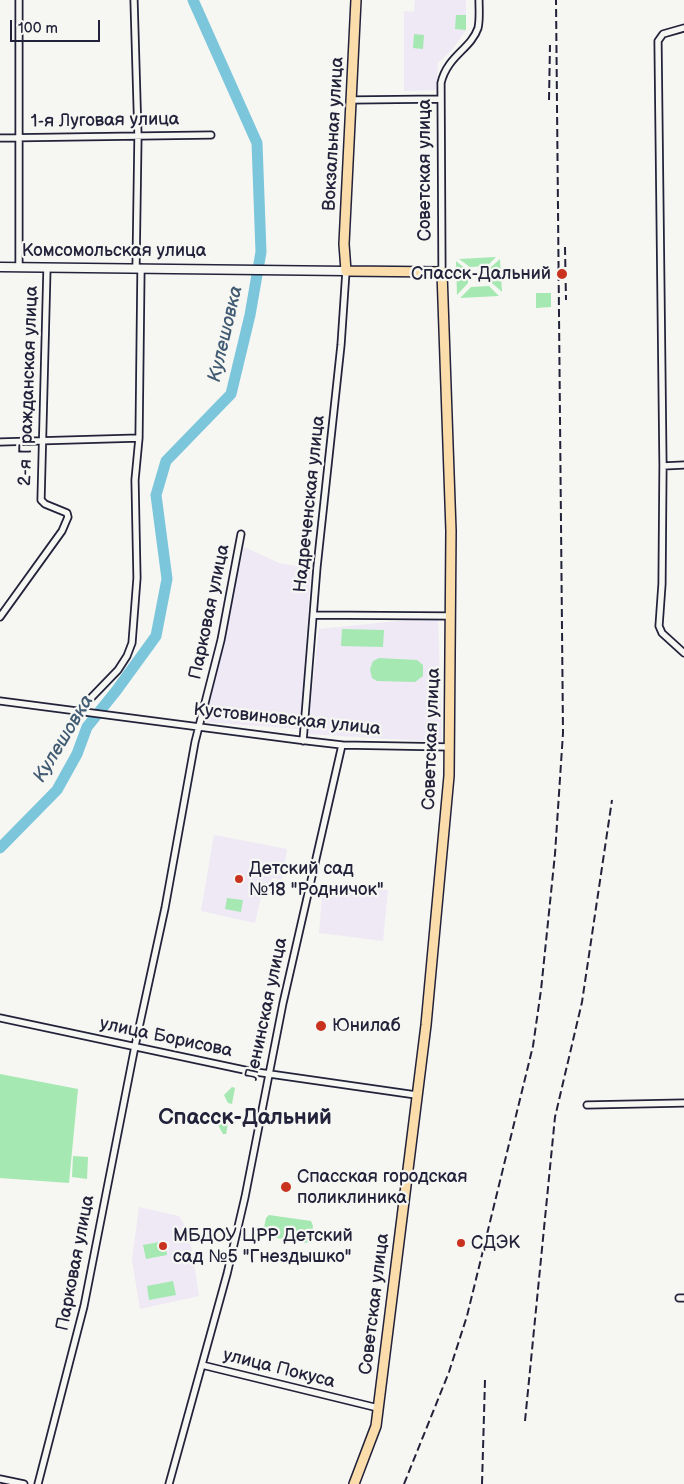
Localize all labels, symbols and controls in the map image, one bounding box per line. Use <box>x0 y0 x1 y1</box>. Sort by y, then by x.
scale bar <box>12 10 102 42</box>
text: 100 m <box>18 19 58 38</box>
street label: Вокзальная улица <box>319 56 349 212</box>
street label: Советская улица <box>414 99 436 241</box>
street label: 1-я Луговая улица <box>30 109 180 133</box>
street label: Комсомольская улица <box>22 240 206 262</box>
place label: Спасск-Дальний <box>411 263 551 285</box>
marker: Спасск-Дальний <box>555 267 569 281</box>
water label: Кулешовка <box>204 284 248 384</box>
street label: 2-я Гражданская улица <box>15 285 43 487</box>
street label: Надреченская улица <box>290 414 330 594</box>
street label: Парковая улица <box>185 542 235 682</box>
street label: Советская улица <box>419 667 445 811</box>
water label: Кулешовка <box>29 691 99 787</box>
street label: Кустовиновская улица <box>192 699 382 741</box>
place label: Детский сад №18 "Родничок" <box>249 858 384 901</box>
marker: Детский сад №18 "Родничок" <box>233 873 245 885</box>
street label: Ленинская улица <box>241 936 293 1082</box>
street label: улица Борисова <box>98 1013 234 1063</box>
place label: Юнилаб <box>332 1015 401 1037</box>
marker: Юнилаб <box>314 1019 328 1033</box>
district label: Спасск-Дальний <box>158 1105 332 1131</box>
place label: Спасская городская поликлиника <box>297 1166 467 1208</box>
marker: Спасская городская поликлиника <box>279 1180 293 1194</box>
street label: Парковая улица <box>52 1193 100 1333</box>
place label: МБДОУ ЦРР Детский сад №5 "Гнездышко" <box>173 1225 353 1268</box>
street label: Советская улица <box>356 1232 394 1376</box>
place label: СДЭК <box>471 1232 520 1254</box>
marker: СДЭК <box>455 1237 467 1249</box>
marker: МБДОУ ЦРР Детский сад №5 "Гнездышко" <box>157 1240 169 1252</box>
street label: улица Покуса <box>221 1345 337 1393</box>

